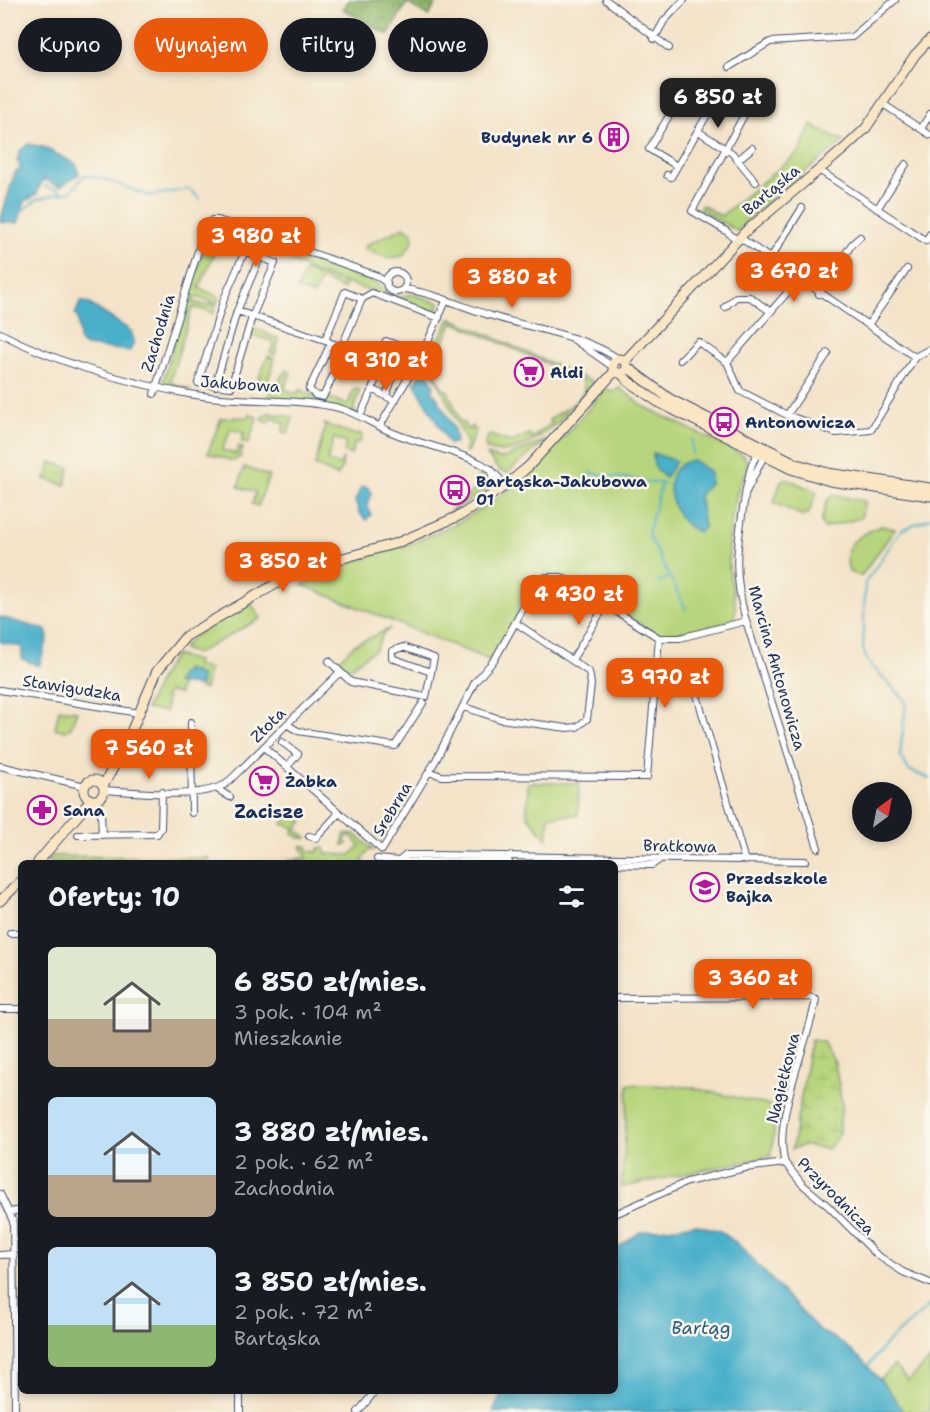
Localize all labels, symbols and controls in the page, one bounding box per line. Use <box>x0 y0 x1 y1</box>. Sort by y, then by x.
chip: Kupno <box>18 18 122 72</box>
chip: Wynajem <box>134 18 268 72</box>
chip: Filtry <box>280 18 376 72</box>
chip: Nowe <box>388 18 488 72</box>
pin: 6 850 zł <box>656 78 780 129</box>
text: 6 850 zł <box>674 84 762 110</box>
building icon: Budynek nr 6 <box>598 121 630 153</box>
place label: Budynek nr 6 <box>481 127 593 148</box>
street label: Bartąska <box>738 160 804 220</box>
pin: 3 980 zł <box>194 217 318 268</box>
text: 3 980 zł <box>211 223 301 249</box>
pin: 3 670 zł <box>732 252 856 303</box>
pin: 3 880 zł <box>450 258 574 309</box>
text: 3 670 zł <box>750 258 838 284</box>
text: 3 880 zł <box>467 264 557 290</box>
street label: Zachodnia <box>136 291 180 375</box>
pin: 9 310 zł <box>324 341 448 392</box>
text: 9 310 zł <box>344 347 428 373</box>
supermarket icon: Aldi <box>513 356 545 388</box>
place label: Aldi <box>550 362 583 383</box>
street label: Jakubowa <box>199 371 281 397</box>
bus stop icon: Antonowicza <box>708 406 740 438</box>
place label: Antonowicza <box>745 412 855 433</box>
place label: Bartąska-Jakubowa 01 <box>476 471 647 510</box>
bus stop icon: Bartąska-Jakubowa 01 <box>439 474 471 506</box>
pin: 3 850 zł <box>221 542 345 593</box>
text: 3 850 zł <box>239 548 327 574</box>
pin: 4 430 zł <box>517 575 641 626</box>
text: 4 430 zł <box>535 581 623 607</box>
street label: Marcina Antonowicza <box>743 583 811 753</box>
pin: 3 970 zł <box>603 658 727 709</box>
text: 3 970 zł <box>620 664 710 690</box>
street label: Stawigudzka <box>21 670 123 706</box>
street label: Złota <box>246 703 290 747</box>
pin: 7 560 zł <box>87 729 211 780</box>
text: 7 560 zł <box>105 735 193 761</box>
supermarket icon: Żabka <box>248 765 280 797</box>
place label: Żabka <box>285 771 337 792</box>
street label: Srebrna <box>368 778 416 840</box>
north arrow <box>852 782 912 842</box>
map controls <box>852 782 912 842</box>
pharmacy icon: Sana <box>26 794 58 826</box>
place label: Sana <box>63 800 105 821</box>
district label: Zacisze <box>234 800 304 824</box>
street label: Bratkowa <box>643 835 717 857</box>
place label: Przedszkole Bajka <box>726 868 828 907</box>
school or university icon: Przedszkole Bajka <box>689 871 721 903</box>
text: Oferty: 10 <box>48 879 180 914</box>
icon: filters <box>555 880 588 913</box>
pin: 3 360 zł <box>691 959 815 1010</box>
text: 6 850 zł/mies. <box>234 964 427 999</box>
text: 3 360 zł <box>708 965 798 991</box>
icon: home <box>96 971 168 1043</box>
text: 3 pok. · 104 m² <box>234 999 382 1025</box>
text: Mieszkanie <box>234 1025 343 1051</box>
street label: Nagietkowa <box>762 1030 804 1126</box>
text: 3 880 zł/mies. <box>234 1114 429 1149</box>
icon: home <box>96 1121 168 1193</box>
text: 2 pok. · 62 m² <box>234 1149 373 1175</box>
street label: Przyrodnicza <box>793 1153 879 1239</box>
text: Zachodnia <box>234 1175 334 1201</box>
text: 3 850 zł/mies. <box>234 1264 427 1299</box>
icon: home <box>96 1271 168 1343</box>
text: 2 pok. · 72 m² <box>234 1299 373 1325</box>
water label: Bartąg <box>671 1316 731 1340</box>
text: Bartąska <box>234 1325 320 1351</box>

